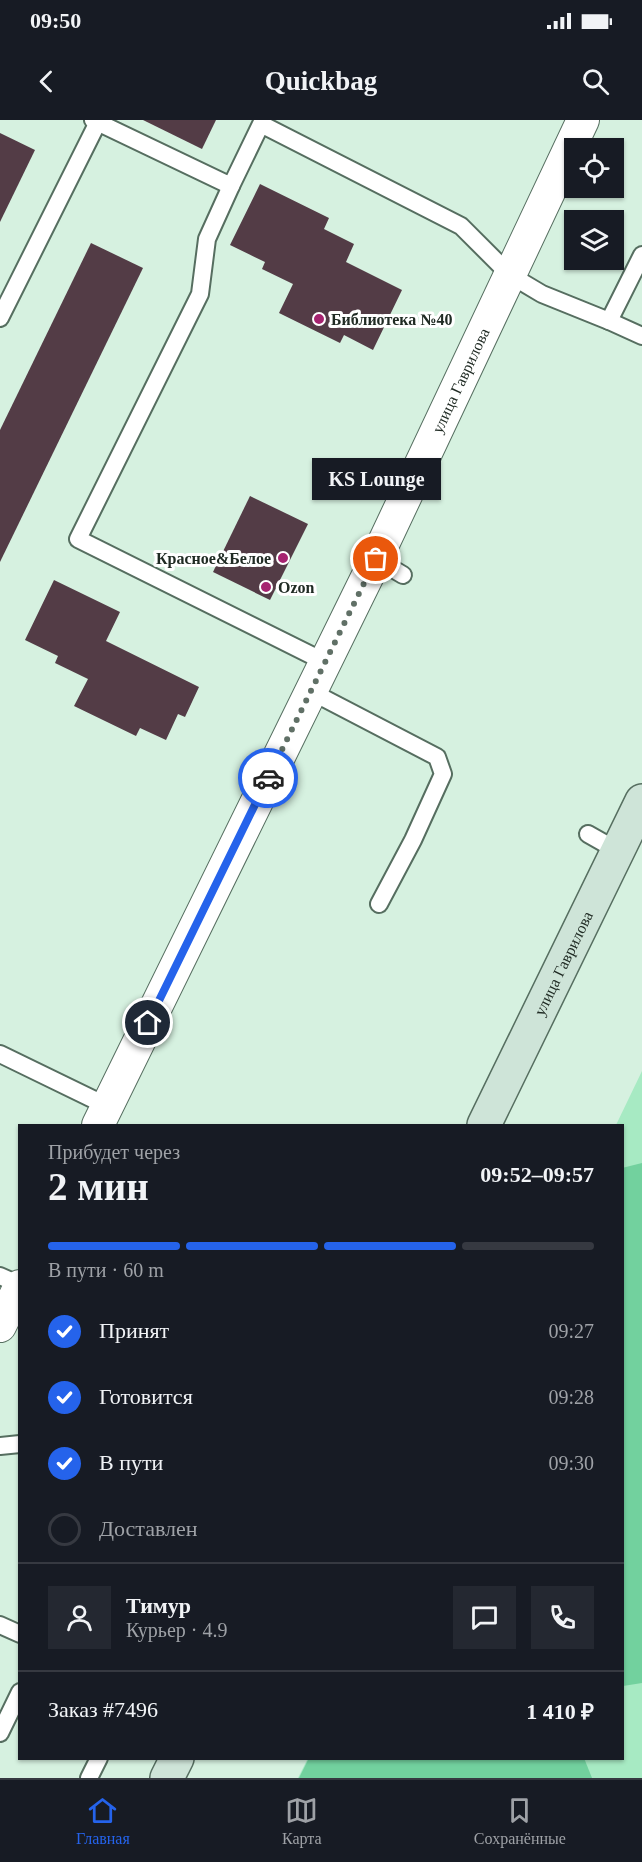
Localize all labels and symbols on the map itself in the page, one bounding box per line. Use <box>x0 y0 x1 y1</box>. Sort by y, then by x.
place label: Библиотека №40 <box>331 311 452 328</box>
marker: Библиотека №40 <box>312 312 326 326</box>
street label: улица Гаврилова <box>429 325 493 436</box>
callout: KS Lounge <box>312 457 440 499</box>
pin <box>350 533 401 584</box>
place label: Красное&Белое <box>156 550 271 568</box>
marker: Красное&Белое <box>276 551 290 565</box>
place label: Ozon <box>278 579 315 596</box>
marker: Ozon <box>259 580 273 594</box>
courier <box>238 748 298 808</box>
street label: улица Гаврилова <box>531 908 596 1019</box>
pin <box>122 997 173 1048</box>

